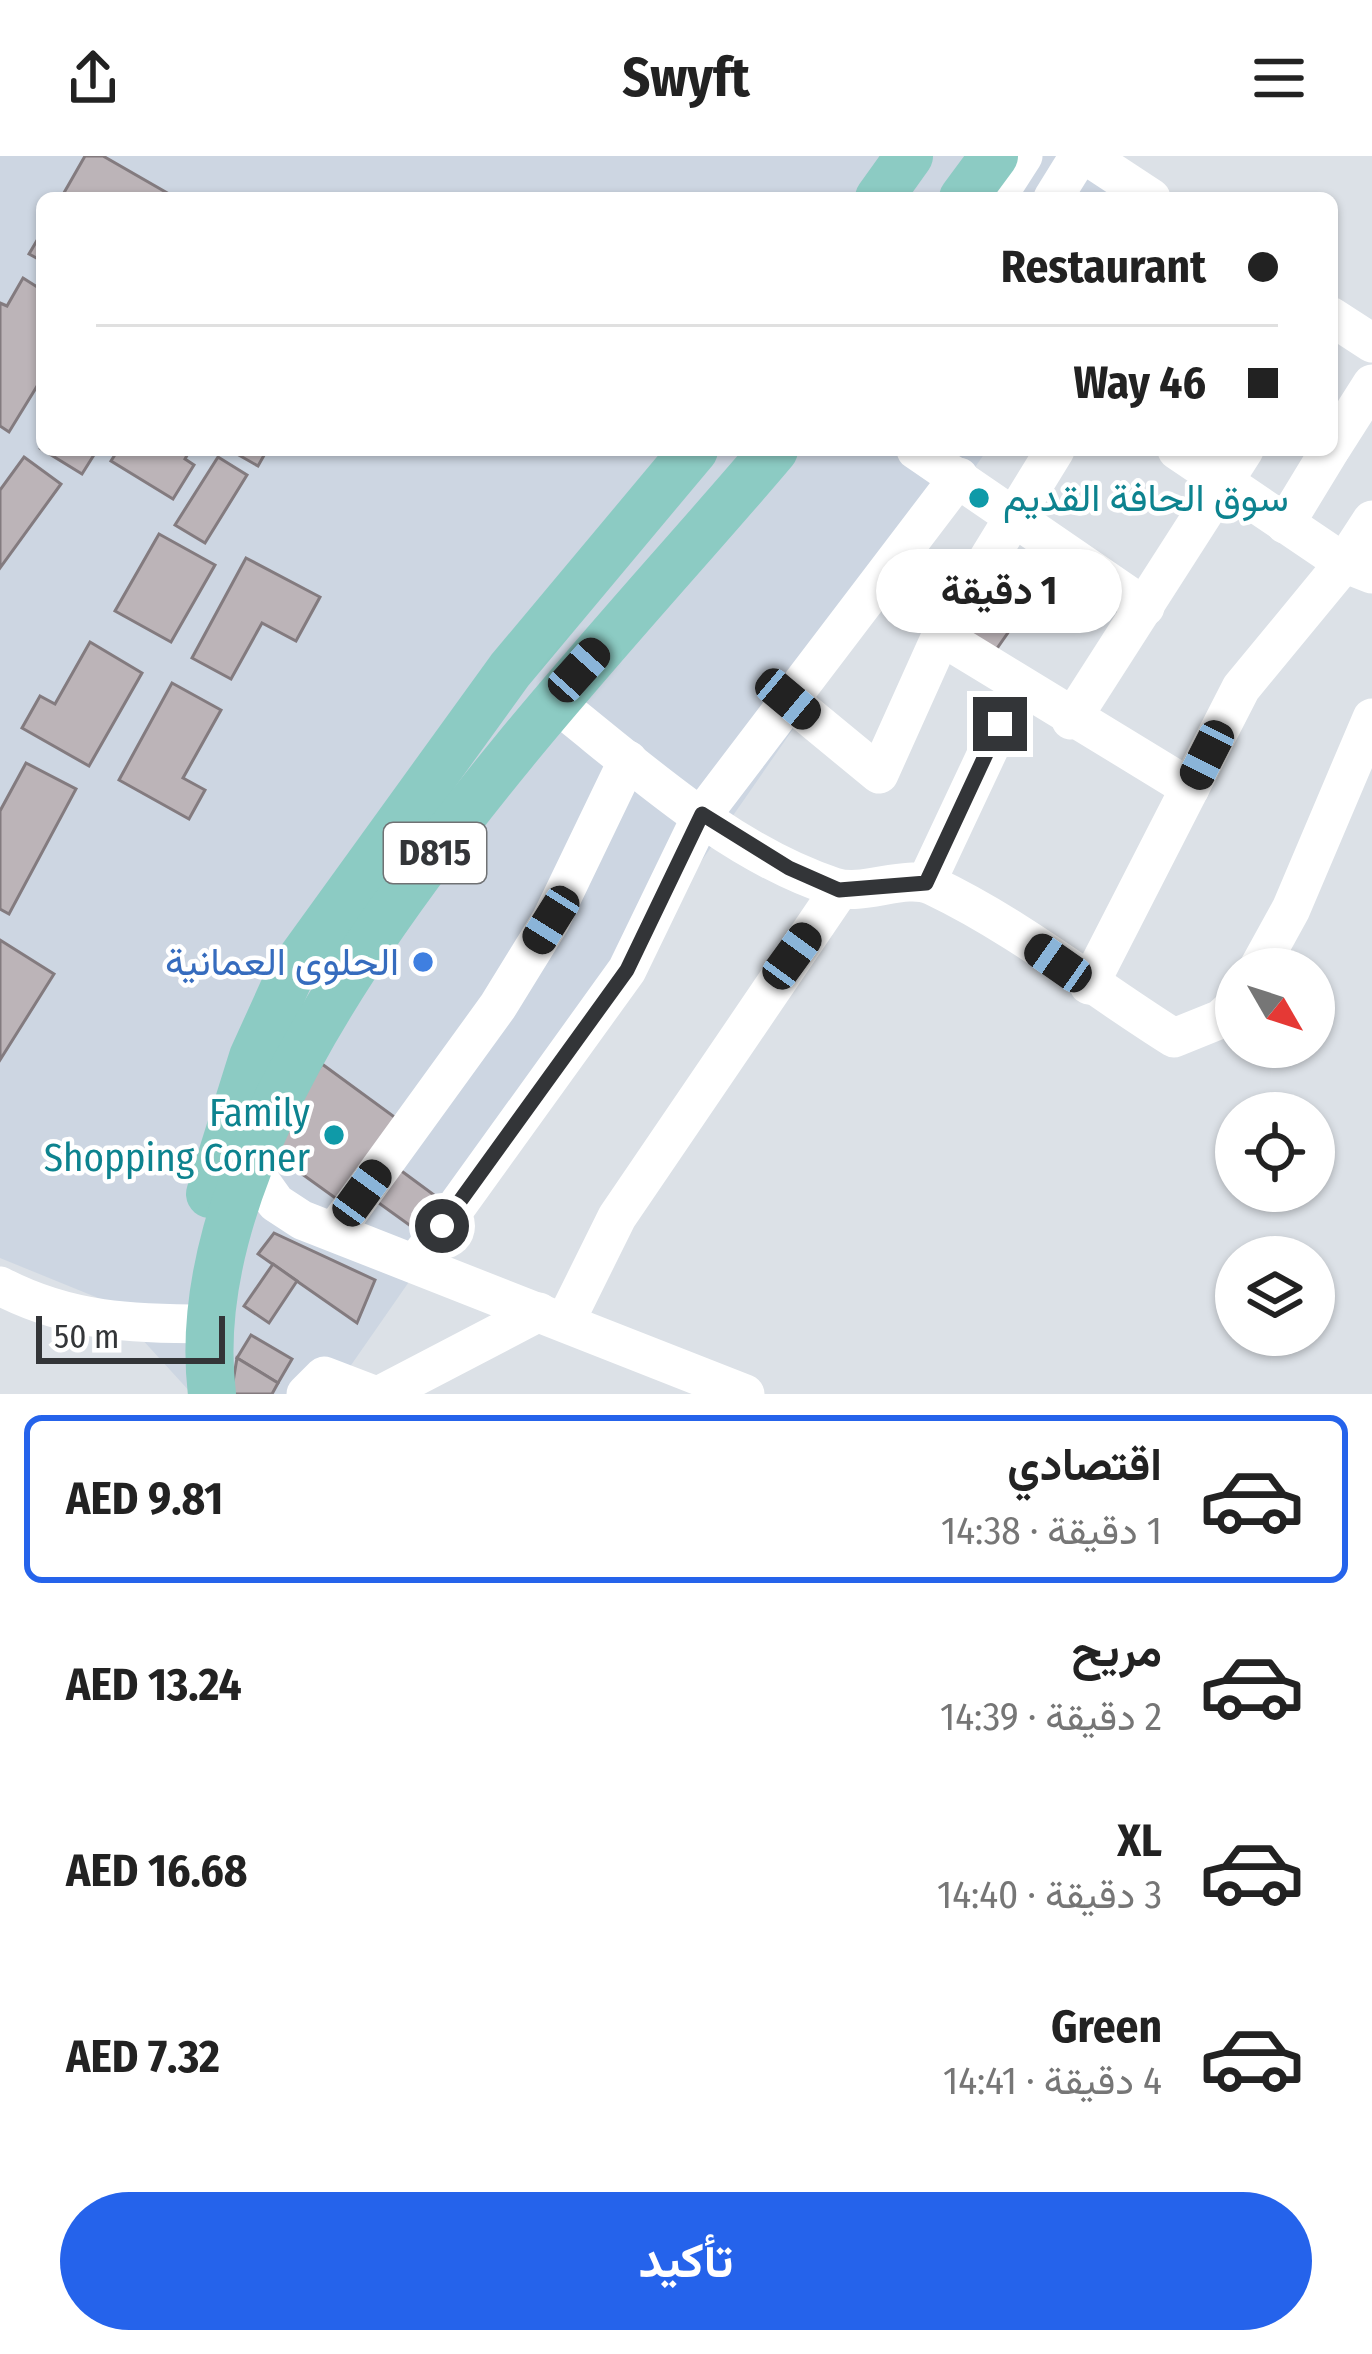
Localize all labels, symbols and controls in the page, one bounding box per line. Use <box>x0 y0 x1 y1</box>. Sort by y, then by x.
icon: share <box>60 45 126 111</box>
icon: menu <box>1246 45 1312 111</box>
text: Swyft <box>622 46 750 110</box>
text: Restaurant <box>1001 240 1206 294</box>
text: Way 46 <box>1073 356 1206 410</box>
place label: سوق الحافة القديم <box>1003 475 1289 523</box>
marker: سوق الحافة القديم <box>966 485 992 511</box>
callout: 1 دقيقة <box>877 550 1123 634</box>
text: 1 دقيقة <box>941 568 1057 614</box>
car <box>542 631 616 709</box>
car <box>749 662 827 736</box>
route end <box>973 697 1027 751</box>
car <box>1175 715 1239 795</box>
road number: D815 <box>384 823 486 883</box>
car <box>517 880 585 960</box>
car <box>756 916 828 996</box>
car <box>1018 928 1098 998</box>
place label: الحلوى العمانية <box>165 939 399 986</box>
north arrow <box>1215 948 1335 1068</box>
map controls <box>1215 948 1335 1356</box>
marker: الحلوى العمانية <box>410 949 436 975</box>
place label: Family Shopping Corner <box>44 1090 311 1181</box>
button: locate <box>1215 1092 1335 1212</box>
marker: Family Shopping Corner <box>321 1122 347 1148</box>
car <box>326 1153 398 1233</box>
route start <box>415 1199 469 1253</box>
button: layers <box>1215 1236 1335 1356</box>
scale bar <box>36 1310 225 1363</box>
text: 50 m <box>54 1317 119 1357</box>
text: اقتصادي <box>1007 1438 1162 1492</box>
icon: car <box>1198 1445 1306 1553</box>
text: AED 9.81 <box>66 1472 223 1526</box>
text: 1 دقيقة · 14:38 <box>941 1508 1162 1554</box>
text: مريح <box>1071 1624 1162 1678</box>
icon: car <box>1198 1631 1306 1739</box>
text: AED 13.24 <box>66 1658 242 1712</box>
text: 2 دقيقة · 14:39 <box>940 1694 1162 1740</box>
text: XL <box>1117 1814 1162 1868</box>
icon: car <box>1198 1817 1306 1925</box>
text: AED 16.68 <box>66 1844 248 1898</box>
text: 3 دقيقة · 14:40 <box>937 1872 1162 1918</box>
text: Green <box>1051 2000 1162 2054</box>
icon: car <box>1198 2003 1306 2111</box>
text: AED 7.32 <box>66 2030 220 2084</box>
text: 4 دقيقة · 14:41 <box>943 2058 1162 2104</box>
button: تأكيد <box>60 2192 1312 2330</box>

